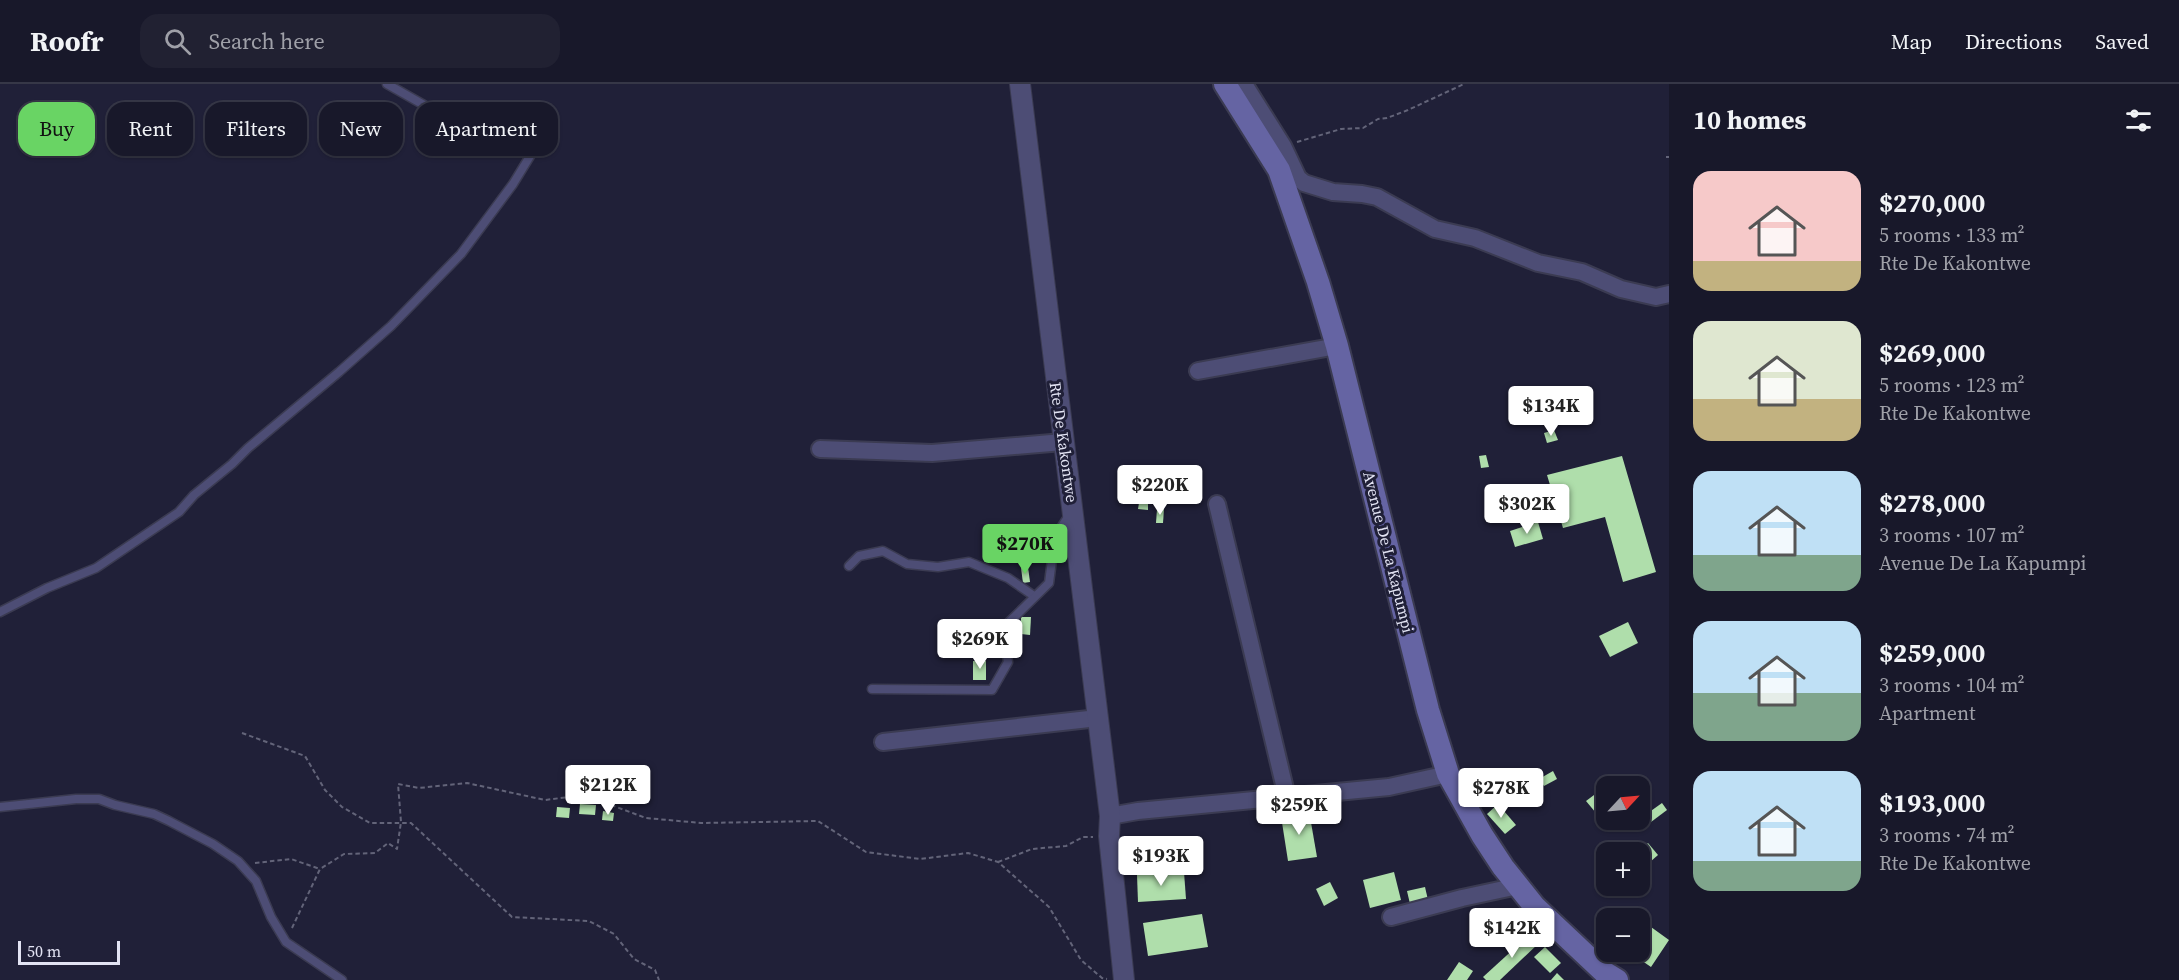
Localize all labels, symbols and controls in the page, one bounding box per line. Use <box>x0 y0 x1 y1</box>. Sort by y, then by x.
search box <box>140 14 560 68</box>
text: Roofr <box>30 22 104 60</box>
icon: search <box>161 25 194 58</box>
text: Search here <box>209 26 325 56</box>
text: Map <box>1891 27 1932 56</box>
text: Directions <box>1965 27 2062 56</box>
text: Saved <box>2095 27 2149 56</box>
chip: Buy <box>18 102 95 156</box>
chip: Rent <box>107 102 193 156</box>
chip: Filters <box>205 102 307 156</box>
chip: New <box>319 102 403 156</box>
chip: Apartment <box>415 102 558 156</box>
text: 10 homes <box>1693 102 1806 138</box>
icon: filters <box>2122 104 2155 137</box>
text: $270,000 <box>1879 185 1985 221</box>
icon: home <box>1741 195 1813 267</box>
text: 5 rooms · 133 m² <box>1879 221 2025 249</box>
text: Rte De Kakontwe <box>1879 249 2031 277</box>
text: $269,000 <box>1879 335 1985 371</box>
icon: home <box>1741 345 1813 417</box>
text: 5 rooms · 123 m² <box>1879 371 2025 399</box>
street label: Rte De Kakontwe <box>1045 380 1083 504</box>
pin: $134K <box>1509 386 1593 437</box>
text: $134K <box>1522 391 1580 419</box>
text: Rte De Kakontwe <box>1879 399 2031 427</box>
pin: $220K <box>1118 465 1202 516</box>
street label: Avenue De La Kapumpi <box>1358 469 1420 635</box>
text: $220K <box>1131 470 1189 498</box>
pin: $302K <box>1485 484 1569 535</box>
text: $278,000 <box>1879 485 1985 521</box>
text: $302K <box>1498 489 1556 517</box>
icon: home <box>1741 495 1813 567</box>
text: 3 rooms · 107 m² <box>1879 521 2025 549</box>
pin: $270K <box>983 524 1067 575</box>
text: $270K <box>996 529 1054 557</box>
text: Avenue De La Kapumpi <box>1879 549 2087 577</box>
pin: $269K <box>938 619 1022 670</box>
text: $269K <box>951 624 1009 652</box>
text: $259,000 <box>1879 635 1985 671</box>
icon: home <box>1741 645 1813 717</box>
text: 3 rooms · 104 m² <box>1879 671 2025 699</box>
text: Apartment <box>1879 699 1976 727</box>
pin: $212K <box>566 765 650 816</box>
pin: $278K <box>1459 768 1543 819</box>
text: $212K <box>579 770 637 798</box>
text: $278K <box>1472 773 1530 801</box>
north arrow <box>1596 776 1650 830</box>
map controls <box>1596 776 1650 962</box>
pin: $259K <box>1257 785 1341 836</box>
text: $193,000 <box>1879 785 1985 821</box>
text: $259K <box>1270 790 1328 818</box>
icon: home <box>1741 795 1813 867</box>
text: 3 rooms · 74 m² <box>1879 821 2015 849</box>
pin: $193K <box>1119 836 1203 887</box>
text: $193K <box>1132 841 1190 869</box>
button: + <box>1596 842 1650 896</box>
text: Rte De Kakontwe <box>1879 849 2031 877</box>
pin: $142K <box>1470 908 1554 959</box>
button: − <box>1596 908 1650 962</box>
text: $142K <box>1483 913 1541 941</box>
scale bar <box>18 938 120 966</box>
text: 50 m <box>27 940 61 962</box>

